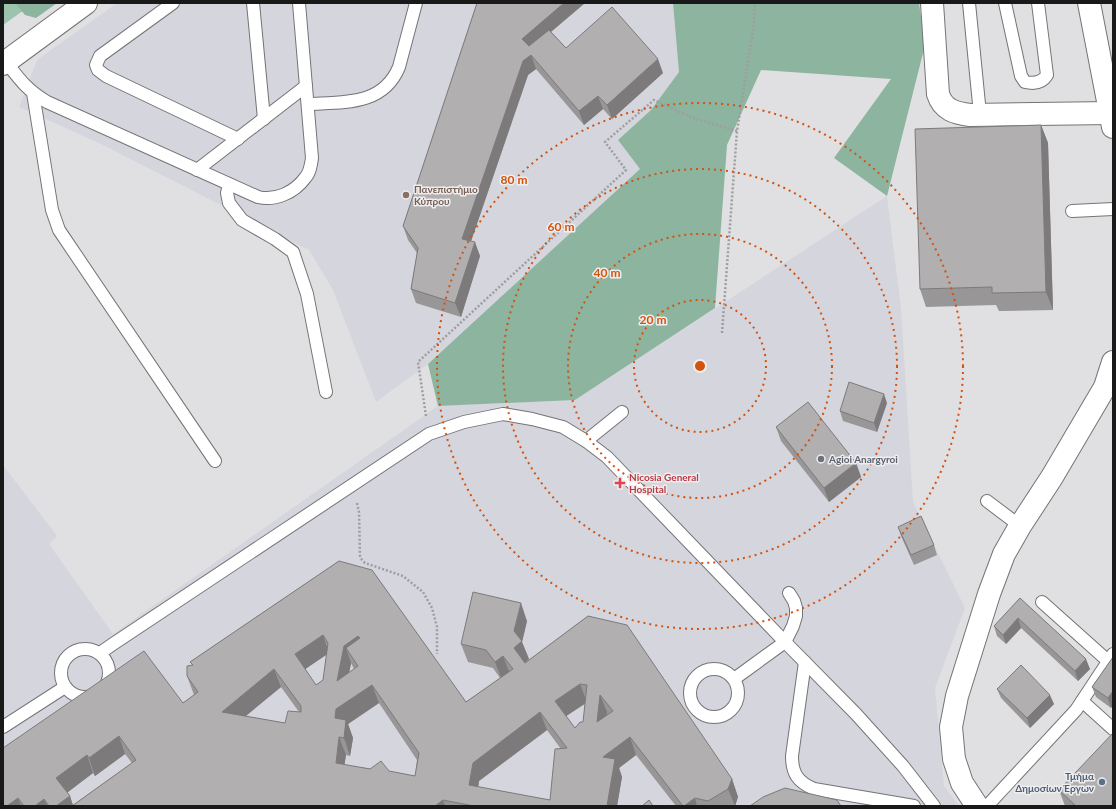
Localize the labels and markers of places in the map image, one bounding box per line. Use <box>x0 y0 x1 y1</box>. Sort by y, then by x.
place label: Πανεπιστήμιο Κύπρου <box>414 183 478 207</box>
marker: Πανεπιστήμιο Κύπρου <box>401 190 411 200</box>
centre of rings <box>693 359 707 373</box>
place label: Agioi Anargyroi <box>828 453 898 465</box>
marker: Agioi Anargyroi <box>816 454 826 464</box>
place label: Nicosia General Hospital <box>629 471 699 495</box>
marker: Nicosia General Hospital <box>614 477 626 489</box>
place label: Τμήμα Δημοσίων Έργων <box>1015 770 1095 794</box>
marker: Τμήμα Δημοσίων Έργων <box>1097 777 1107 787</box>

